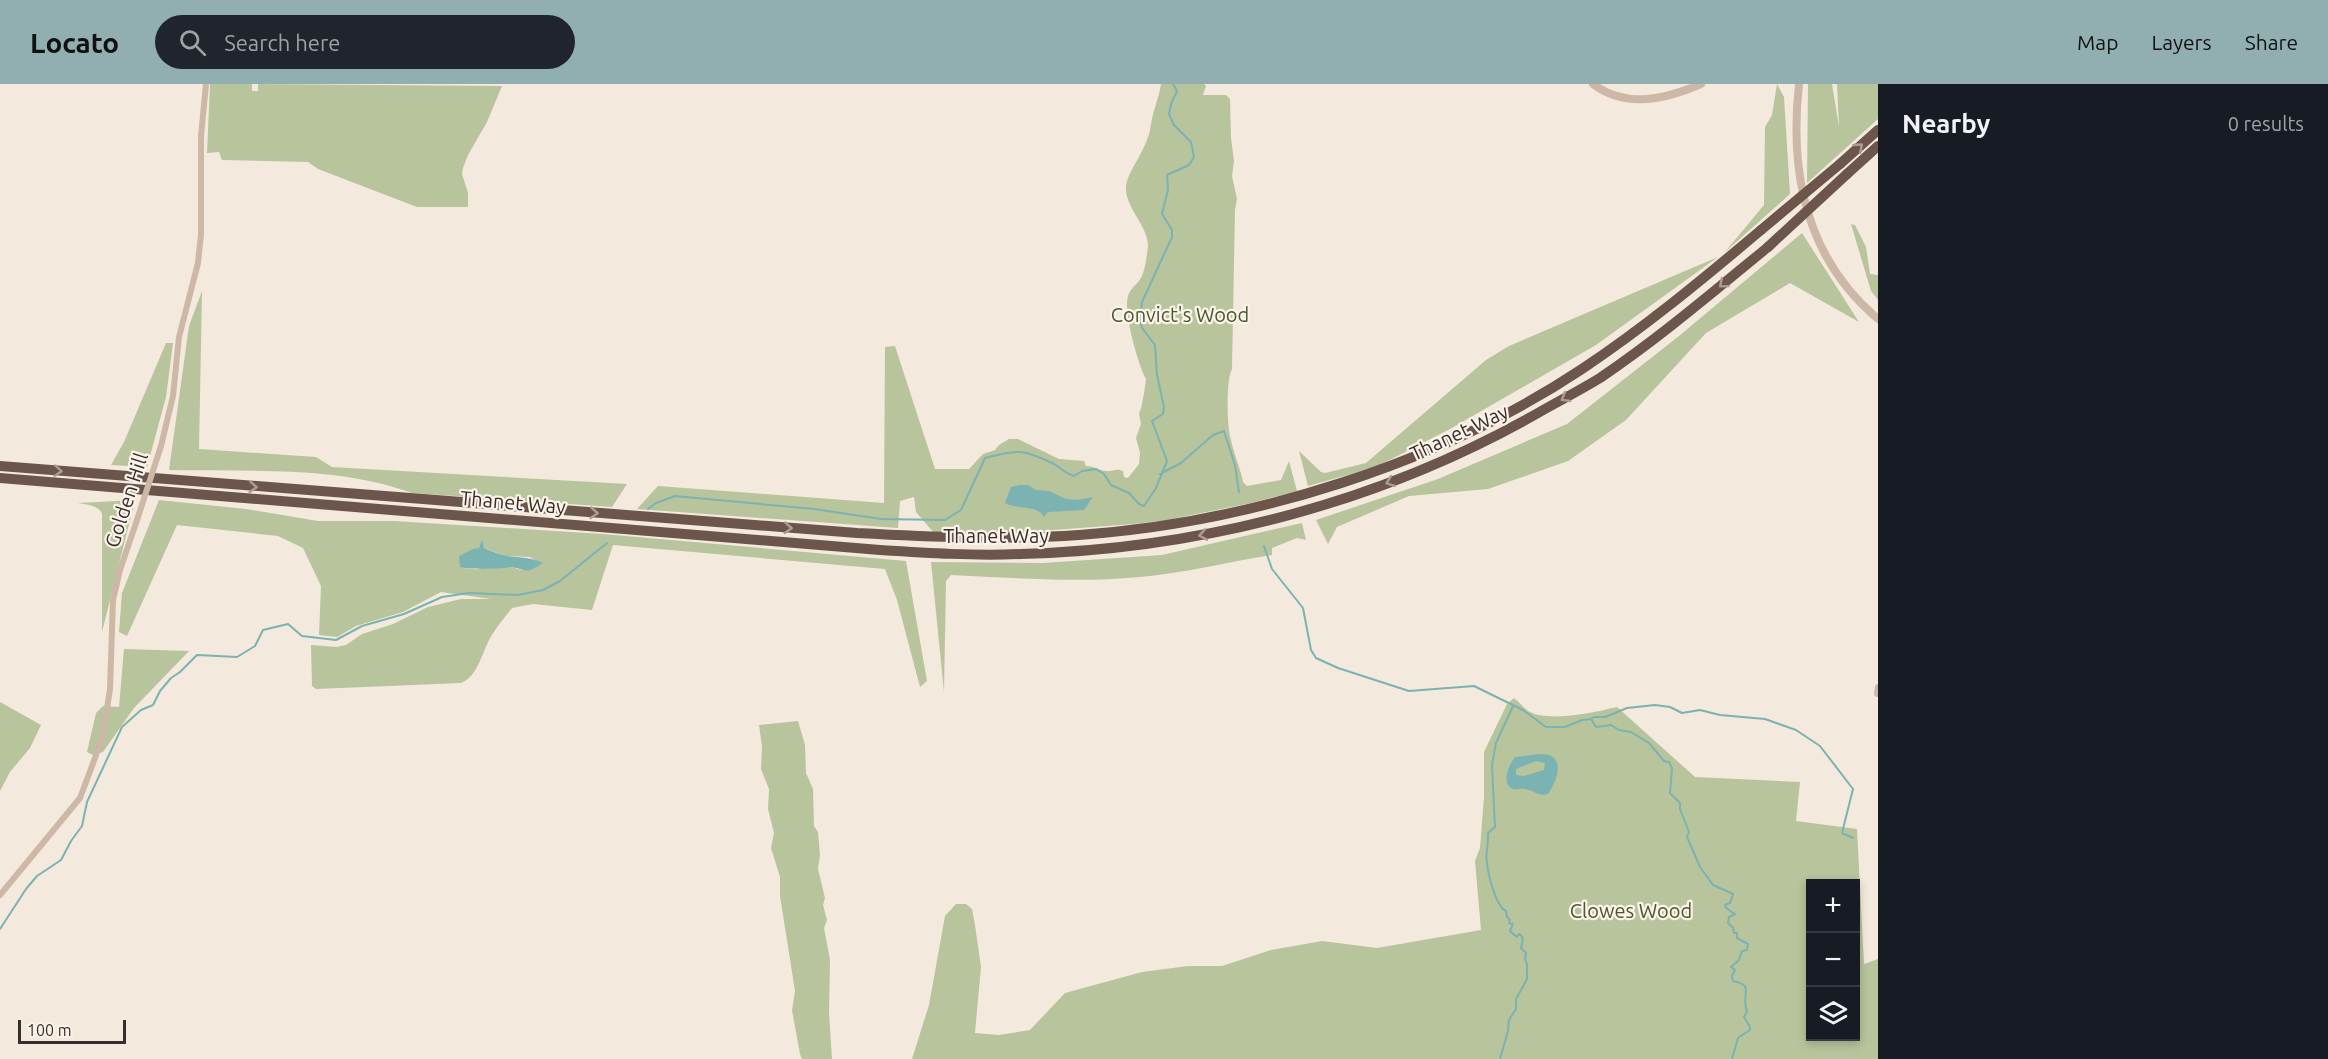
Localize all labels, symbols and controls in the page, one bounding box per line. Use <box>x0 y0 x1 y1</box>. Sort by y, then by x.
search box <box>155 15 575 69</box>
icon: search <box>176 26 209 59</box>
text: Locato <box>30 27 119 58</box>
text: Search here <box>224 30 340 55</box>
text: Map <box>2077 30 2118 54</box>
text: Layers <box>2151 30 2212 54</box>
text: Share <box>2245 30 2298 54</box>
text: Nearby <box>1902 109 1990 138</box>
text: 0 results <box>2228 112 2304 135</box>
one-way arrow <box>1852 143 1863 154</box>
one-way arrow <box>1719 277 1730 288</box>
park label: Convict's Wood <box>1111 303 1249 326</box>
one-way arrow <box>1561 390 1571 402</box>
street label: Thanet Way <box>1406 399 1512 465</box>
street label: Golden Hill <box>100 450 152 550</box>
one-way arrow <box>54 464 63 477</box>
one-way arrow <box>1385 475 1396 488</box>
one-way arrow <box>248 480 257 493</box>
street label: Thanet Way <box>459 486 567 518</box>
one-way arrow <box>589 506 598 519</box>
one-way arrow <box>784 521 793 534</box>
street label: Thanet Way <box>943 524 1049 547</box>
one-way arrow <box>1198 528 1207 540</box>
map controls <box>1806 879 1860 1041</box>
button: + <box>1806 879 1860 933</box>
park label: Clowes Wood <box>1570 899 1692 922</box>
button: − <box>1806 933 1860 987</box>
button: layers <box>1806 987 1860 1041</box>
scale bar <box>18 1017 126 1044</box>
text: 100 m <box>27 1021 72 1039</box>

